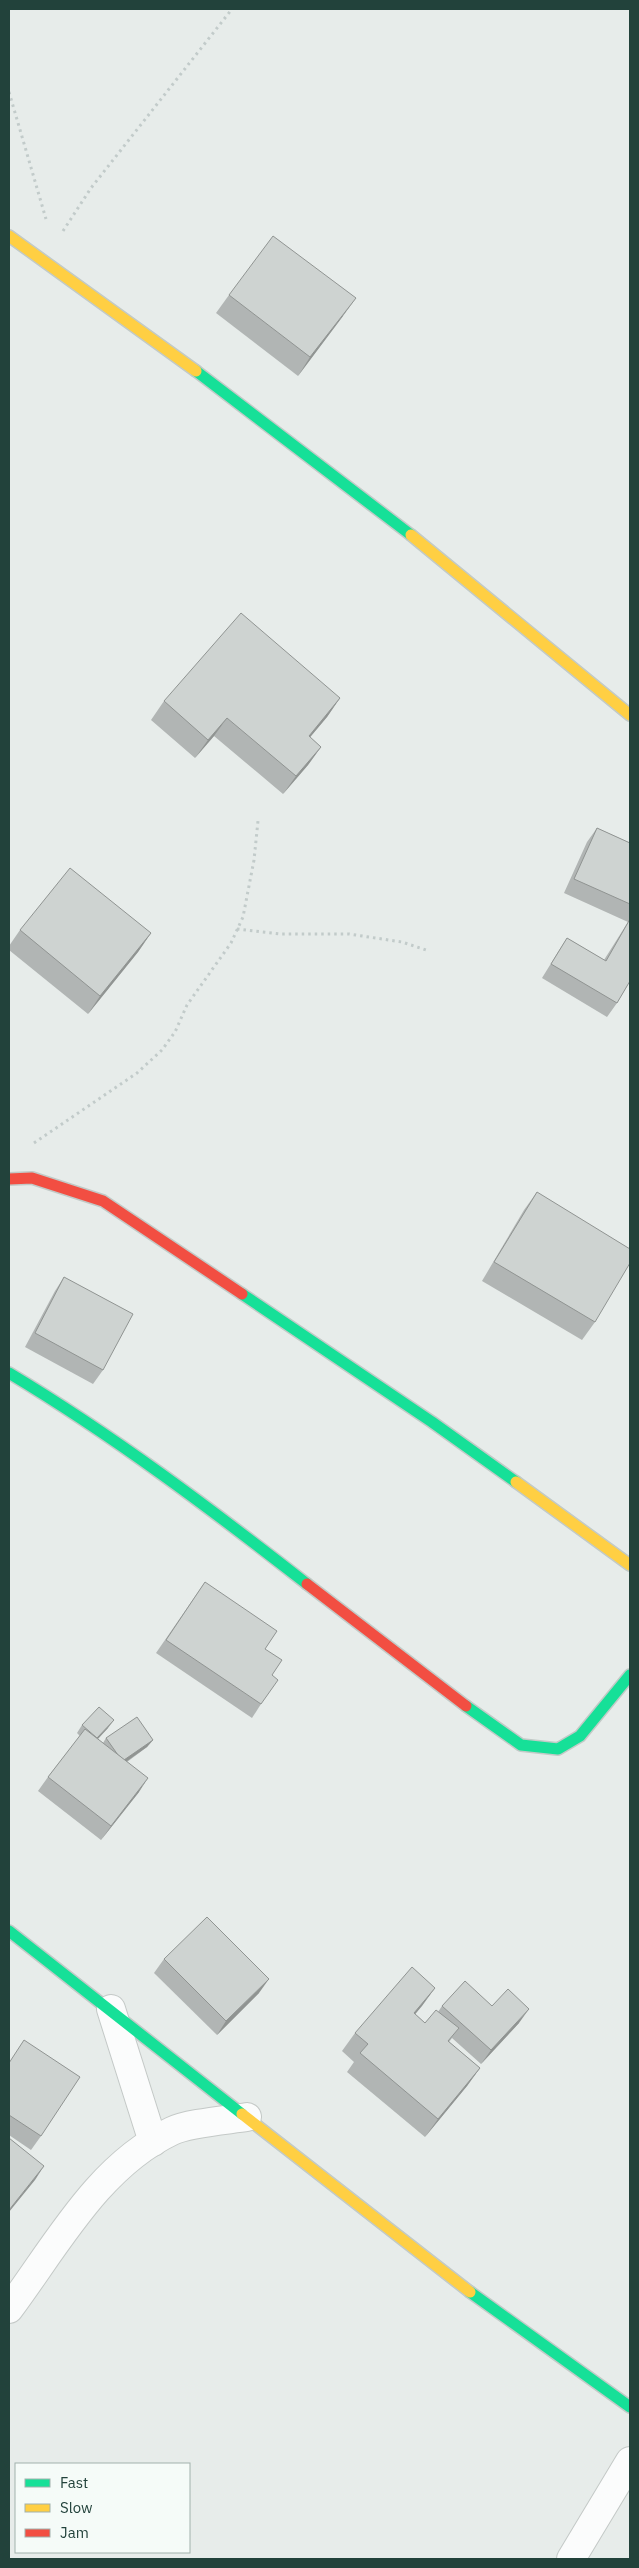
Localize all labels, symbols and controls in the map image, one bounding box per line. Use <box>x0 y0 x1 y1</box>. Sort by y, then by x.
legend <box>15 2463 190 2553</box>
text: Fast <box>60 2473 88 2492</box>
text: Slow <box>60 2498 93 2517</box>
text: Jam <box>60 2523 89 2542</box>

